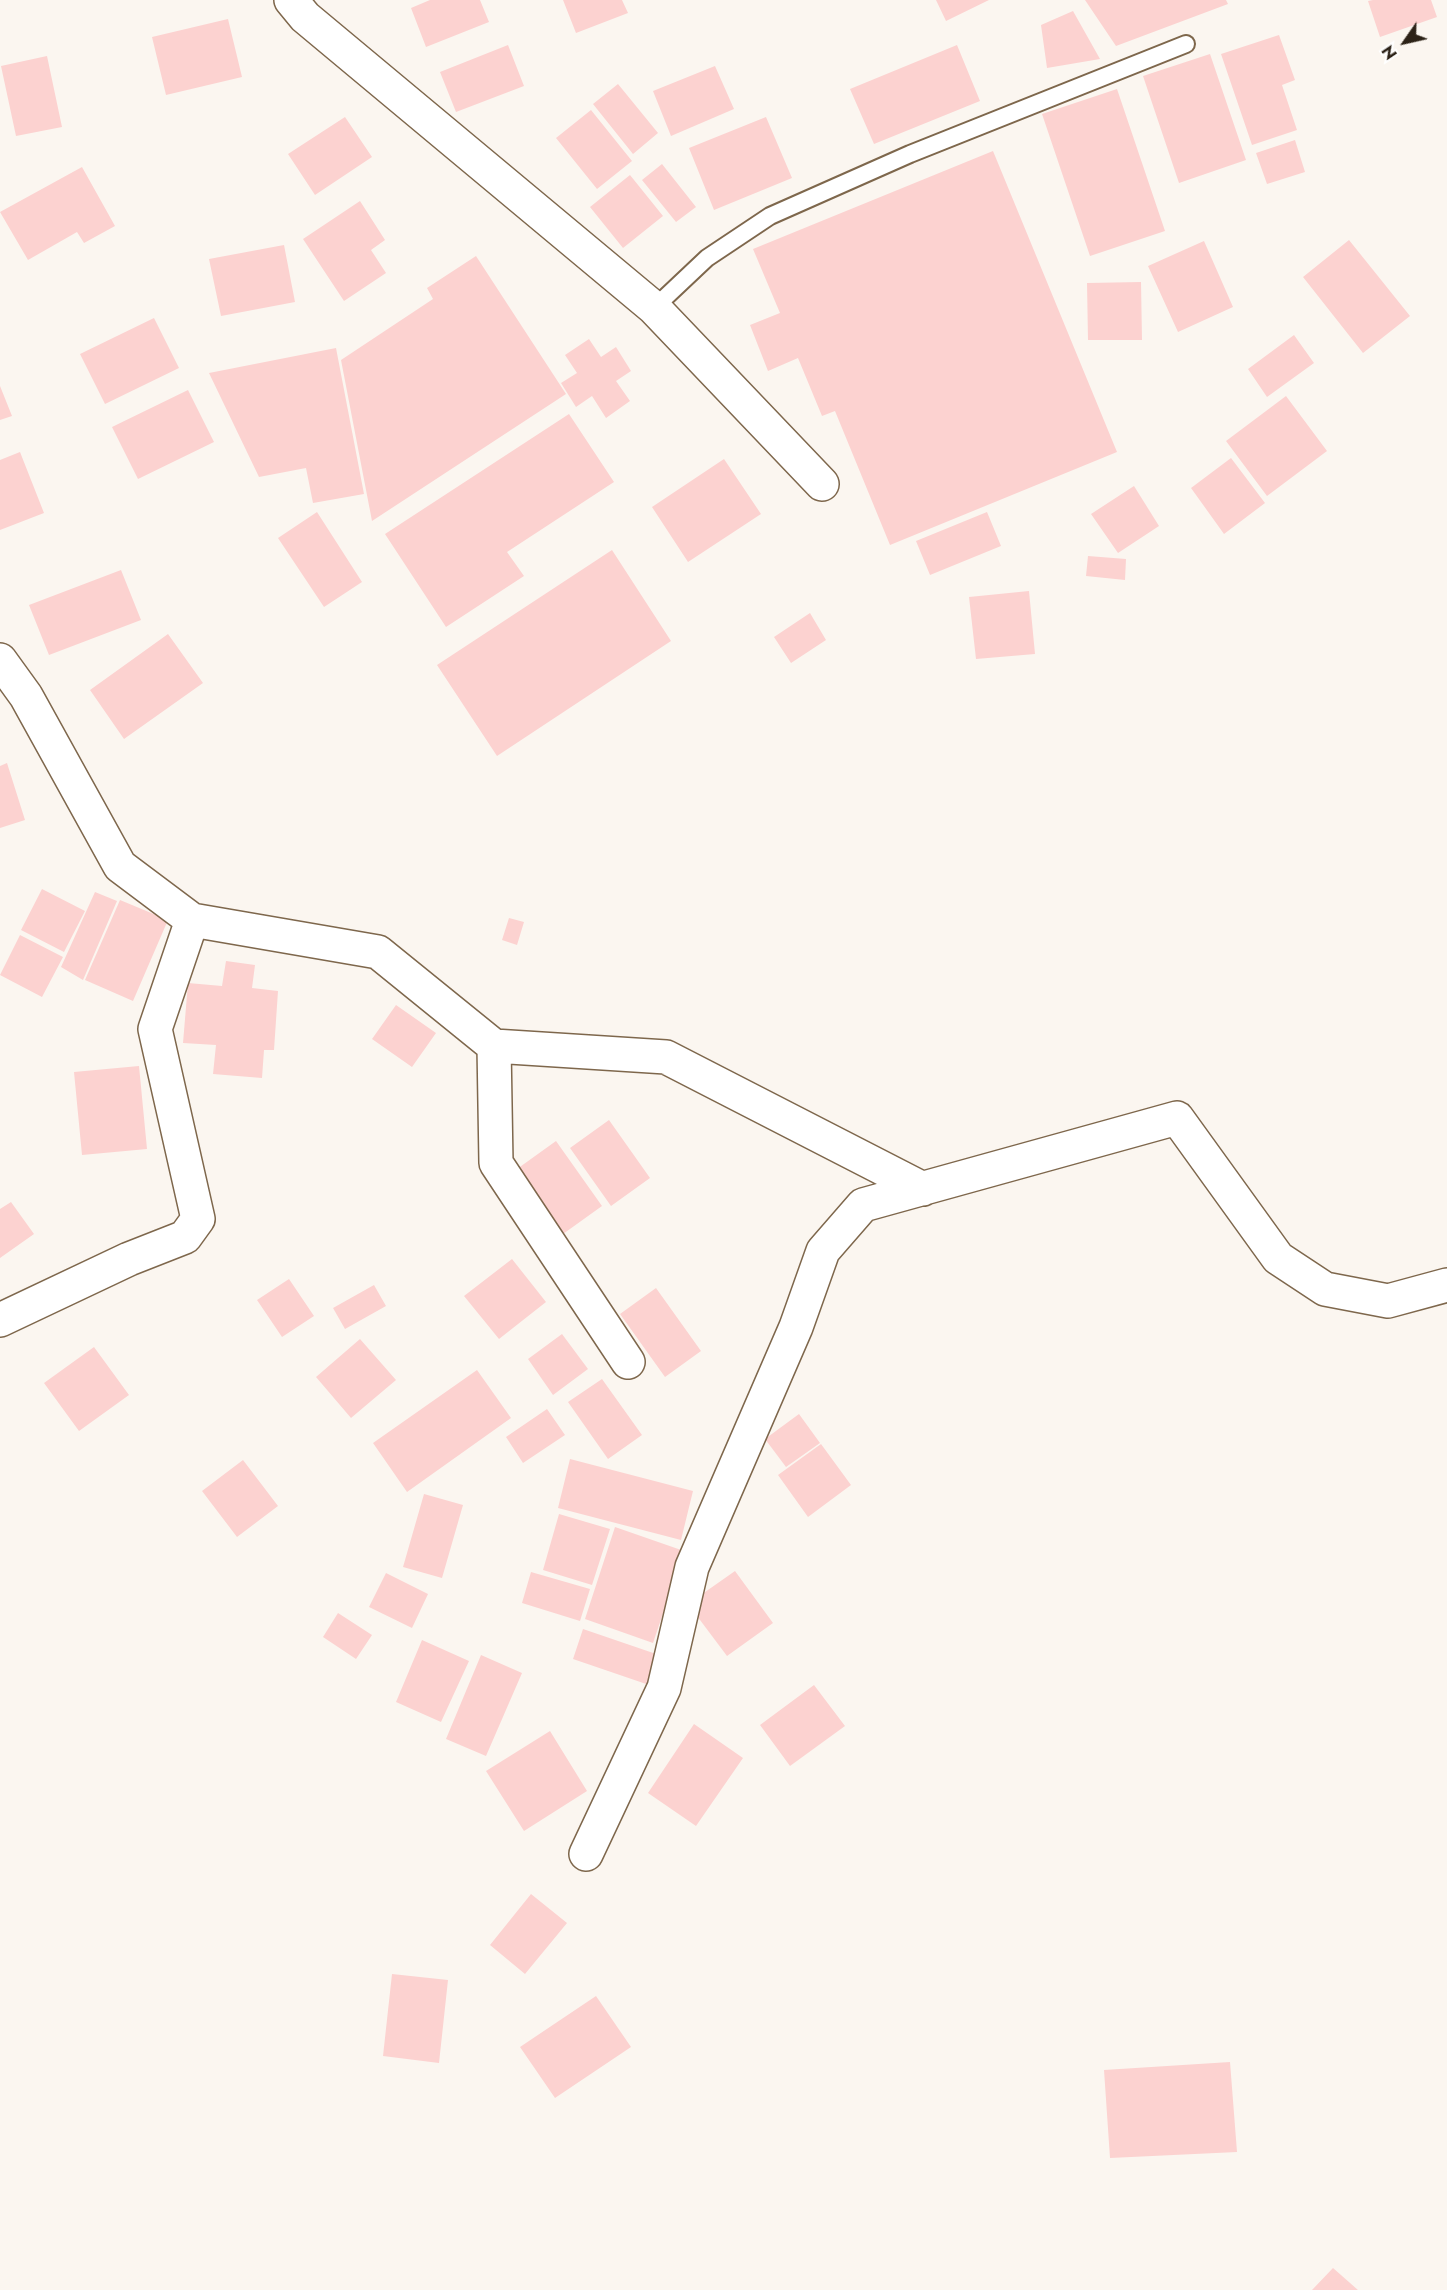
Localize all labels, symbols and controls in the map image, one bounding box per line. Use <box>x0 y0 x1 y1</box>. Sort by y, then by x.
north arrow <box>1375 12 1435 72</box>
text: N <box>1377 41 1403 64</box>

